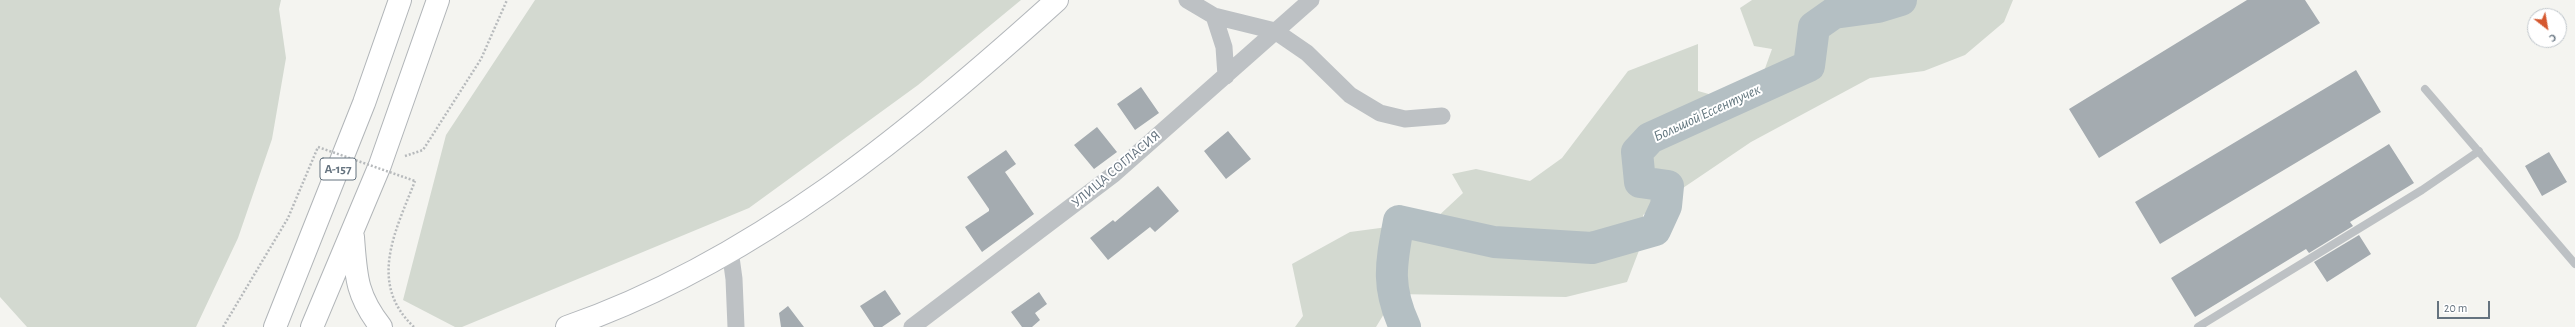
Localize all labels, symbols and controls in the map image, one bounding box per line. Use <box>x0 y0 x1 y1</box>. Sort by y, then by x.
north arrow <box>2527 8 2567 48</box>
text: С <box>2547 32 2558 44</box>
water label: Большой Ессентучек <box>1651 80 1763 146</box>
street label: УЛИЦА СОГЛАСИЯ <box>1068 127 1164 211</box>
road number: А-157 <box>320 158 356 180</box>
scale bar <box>2439 293 2492 319</box>
text: 20 m <box>2444 302 2467 314</box>

